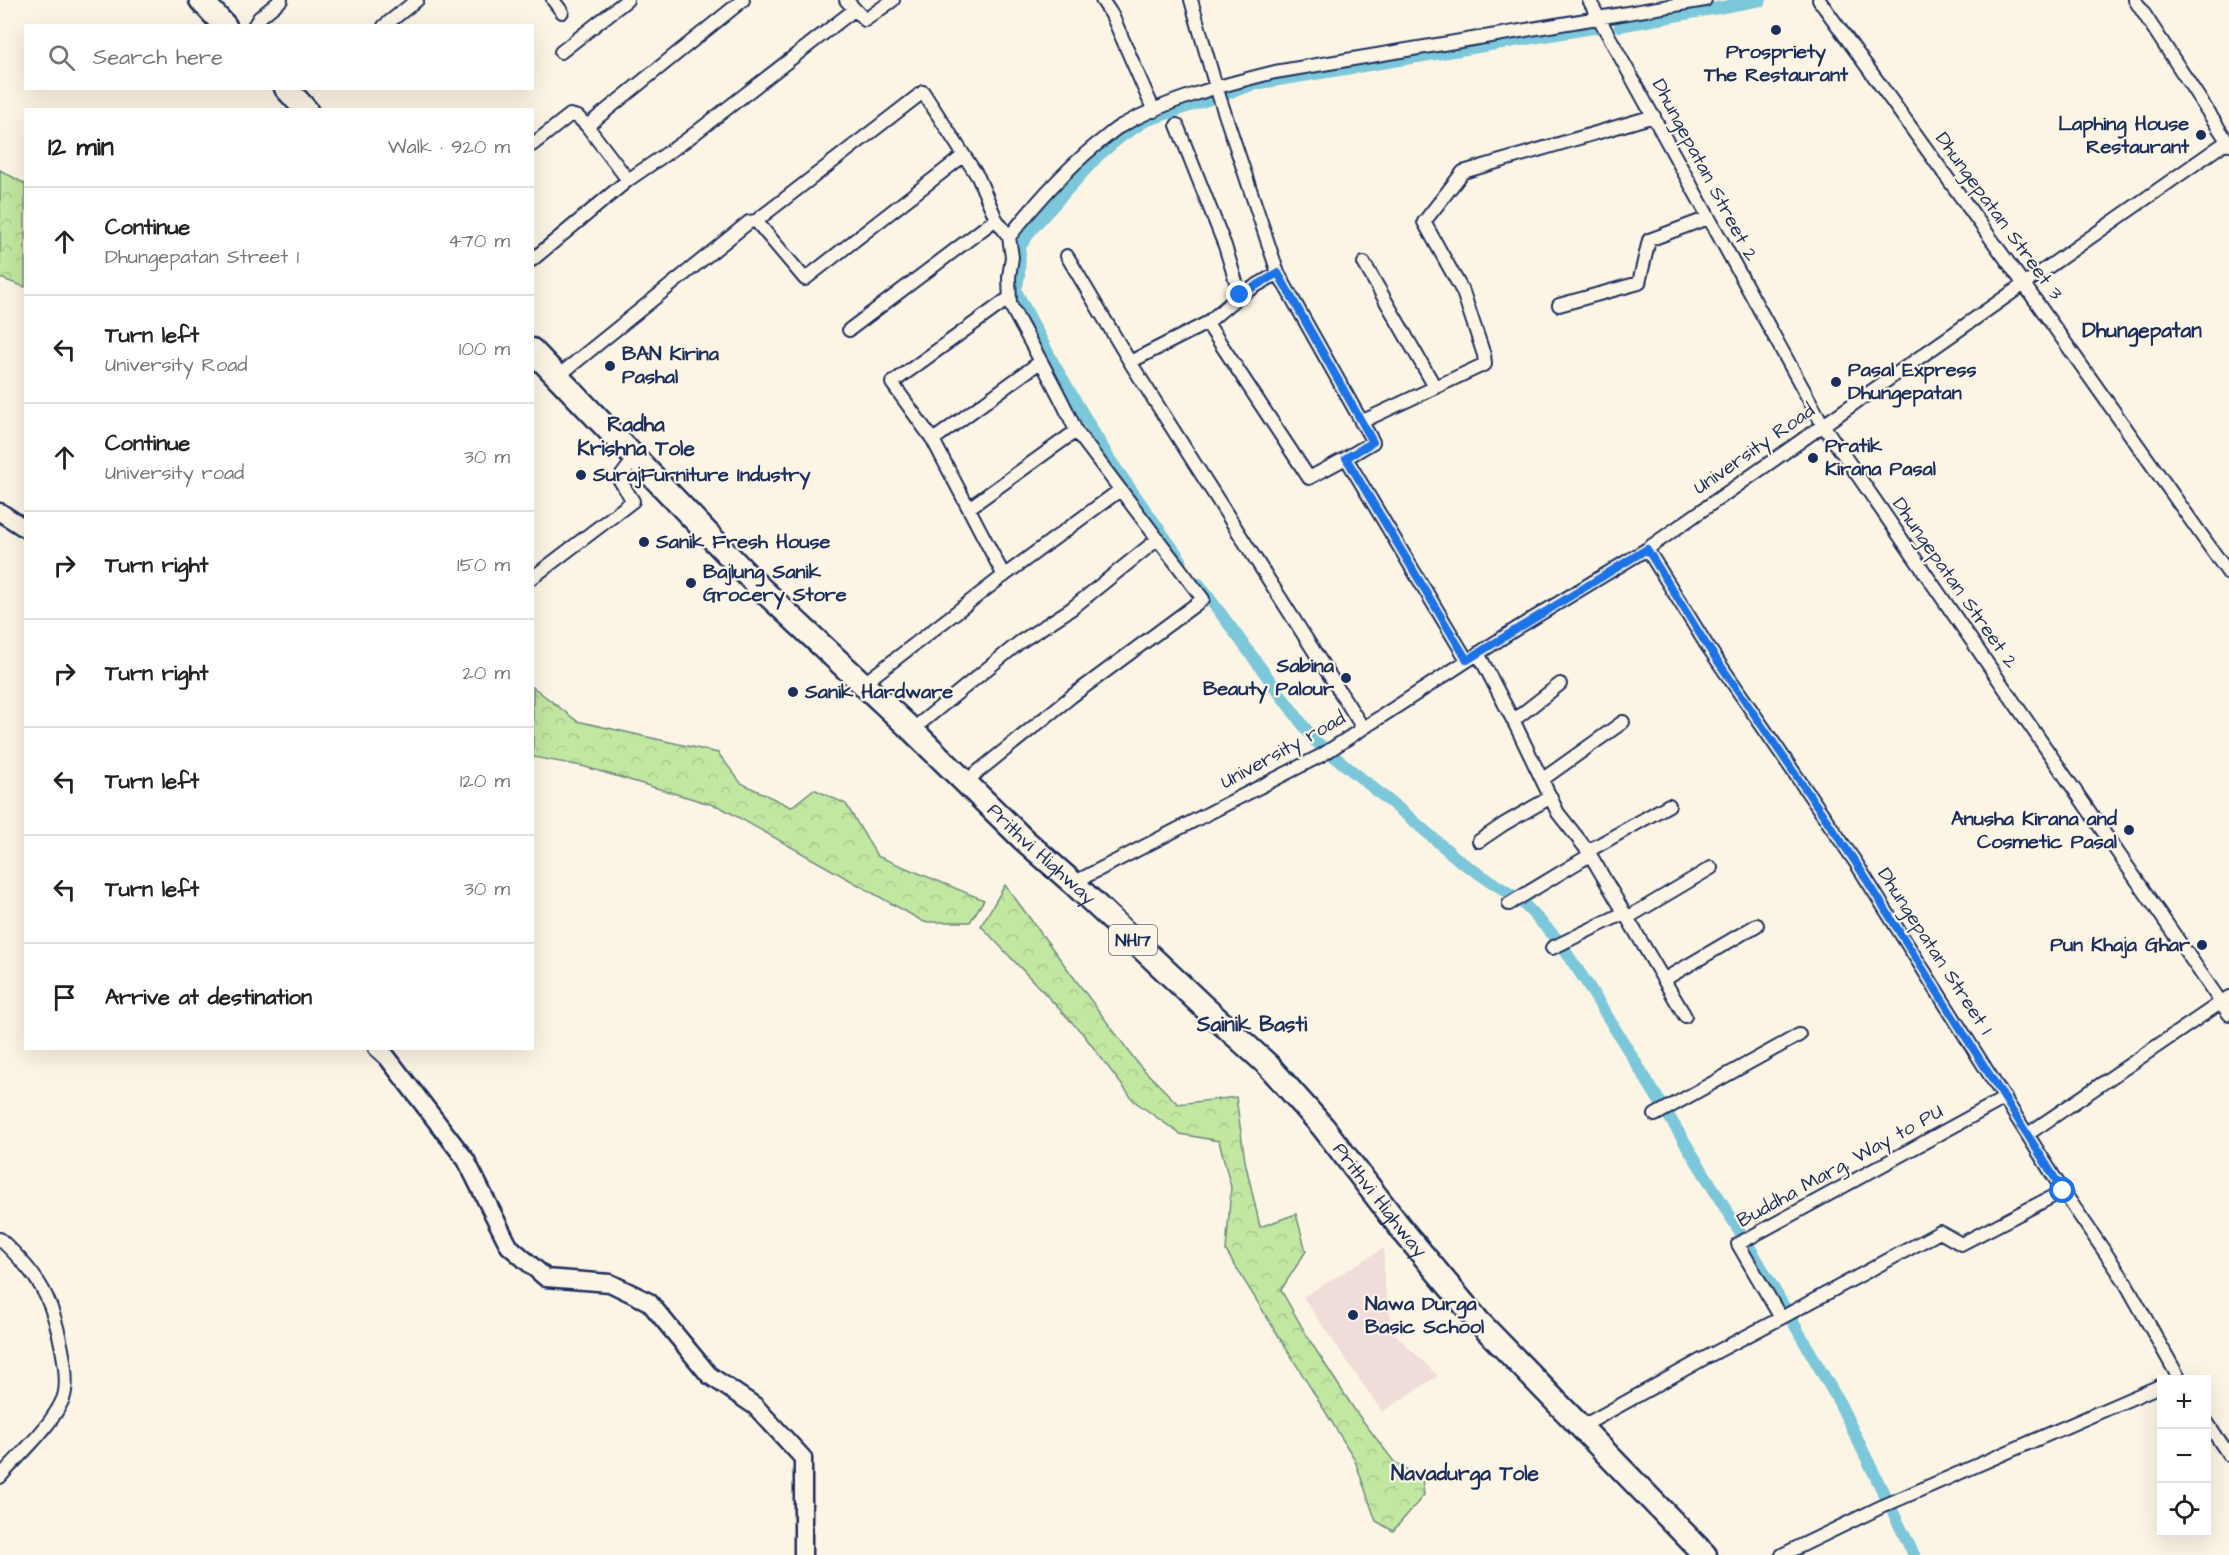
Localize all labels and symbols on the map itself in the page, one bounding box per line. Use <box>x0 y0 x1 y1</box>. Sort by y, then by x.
marker: Prospriety The Restaurant <box>1769 23 1783 37</box>
place label: Prospriety The Restaurant <box>1703 38 1849 89</box>
street label: Dhungepatan Street 2 <box>1644 74 1765 267</box>
place label: Laphing House Restaurant <box>2058 110 2190 161</box>
street label: Dhungepatan Street 3 <box>1928 126 2070 306</box>
marker: Laphing House Restaurant <box>2194 128 2208 142</box>
route end <box>1226 281 1252 307</box>
district label: Dhungepatan <box>2082 316 2202 347</box>
place label: BAN Kirina Pashal <box>622 340 720 391</box>
place label: Pasal Express Dhungepatan <box>1848 356 1977 408</box>
marker: BAN Kirina Pashal <box>603 359 617 373</box>
marker: Pasal Express Dhungepatan <box>1829 375 1843 389</box>
street label: University Road <box>1688 397 1821 502</box>
district label: Radha Krishna Tole <box>577 410 695 463</box>
place label: Pratik Kirana Pasal <box>1825 432 1936 483</box>
marker: Pratik Kirana Pasal <box>1806 451 1820 465</box>
place label: SurajFurniture Industry <box>592 461 811 490</box>
marker: SurajFurniture Industry <box>574 468 588 482</box>
street label: Dhungepatan Street 2 <box>1885 492 2025 675</box>
place label: Sanik Fresh House <box>655 528 831 556</box>
marker: Sanik Fresh House <box>637 535 651 549</box>
place label: Bajlung Sanik Grocery Store <box>703 558 847 610</box>
marker: Bajlung Sanik Grocery Store <box>684 576 698 590</box>
place label: Sabina Beauty Palour <box>1203 652 1335 704</box>
marker: Sabina Beauty Palour <box>1339 671 1353 685</box>
place label: Sanik Hardware <box>804 678 953 706</box>
marker: Sanik Hardware <box>786 685 800 699</box>
street label: University road <box>1215 704 1351 797</box>
street label: Prithvi Highway <box>981 797 1102 912</box>
place label: Anusha Kirana and Cosmetic Pasal <box>1951 805 2118 856</box>
marker: Anusha Kirana and Cosmetic Pasal <box>2122 823 2136 837</box>
street label: Dhungepatan Street 1 <box>1870 862 2000 1041</box>
road number: NH17 <box>1109 925 1157 955</box>
place label: Pun Khaja Ghar <box>2050 931 2191 959</box>
marker: Pun Khaja Ghar <box>2195 938 2209 952</box>
district label: Sainik Basti <box>1196 1010 1308 1039</box>
street label: Buddha Marg, Way to PU <box>1732 1098 1949 1235</box>
street label: Prithvi Highway <box>1326 1137 1434 1264</box>
route start <box>2049 1177 2075 1203</box>
place label: Nawa Durga Basic School <box>1365 1290 1484 1341</box>
marker: Nawa Durga Basic School <box>1346 1308 1360 1322</box>
district label: Navadurga Tole <box>1391 1459 1540 1490</box>

